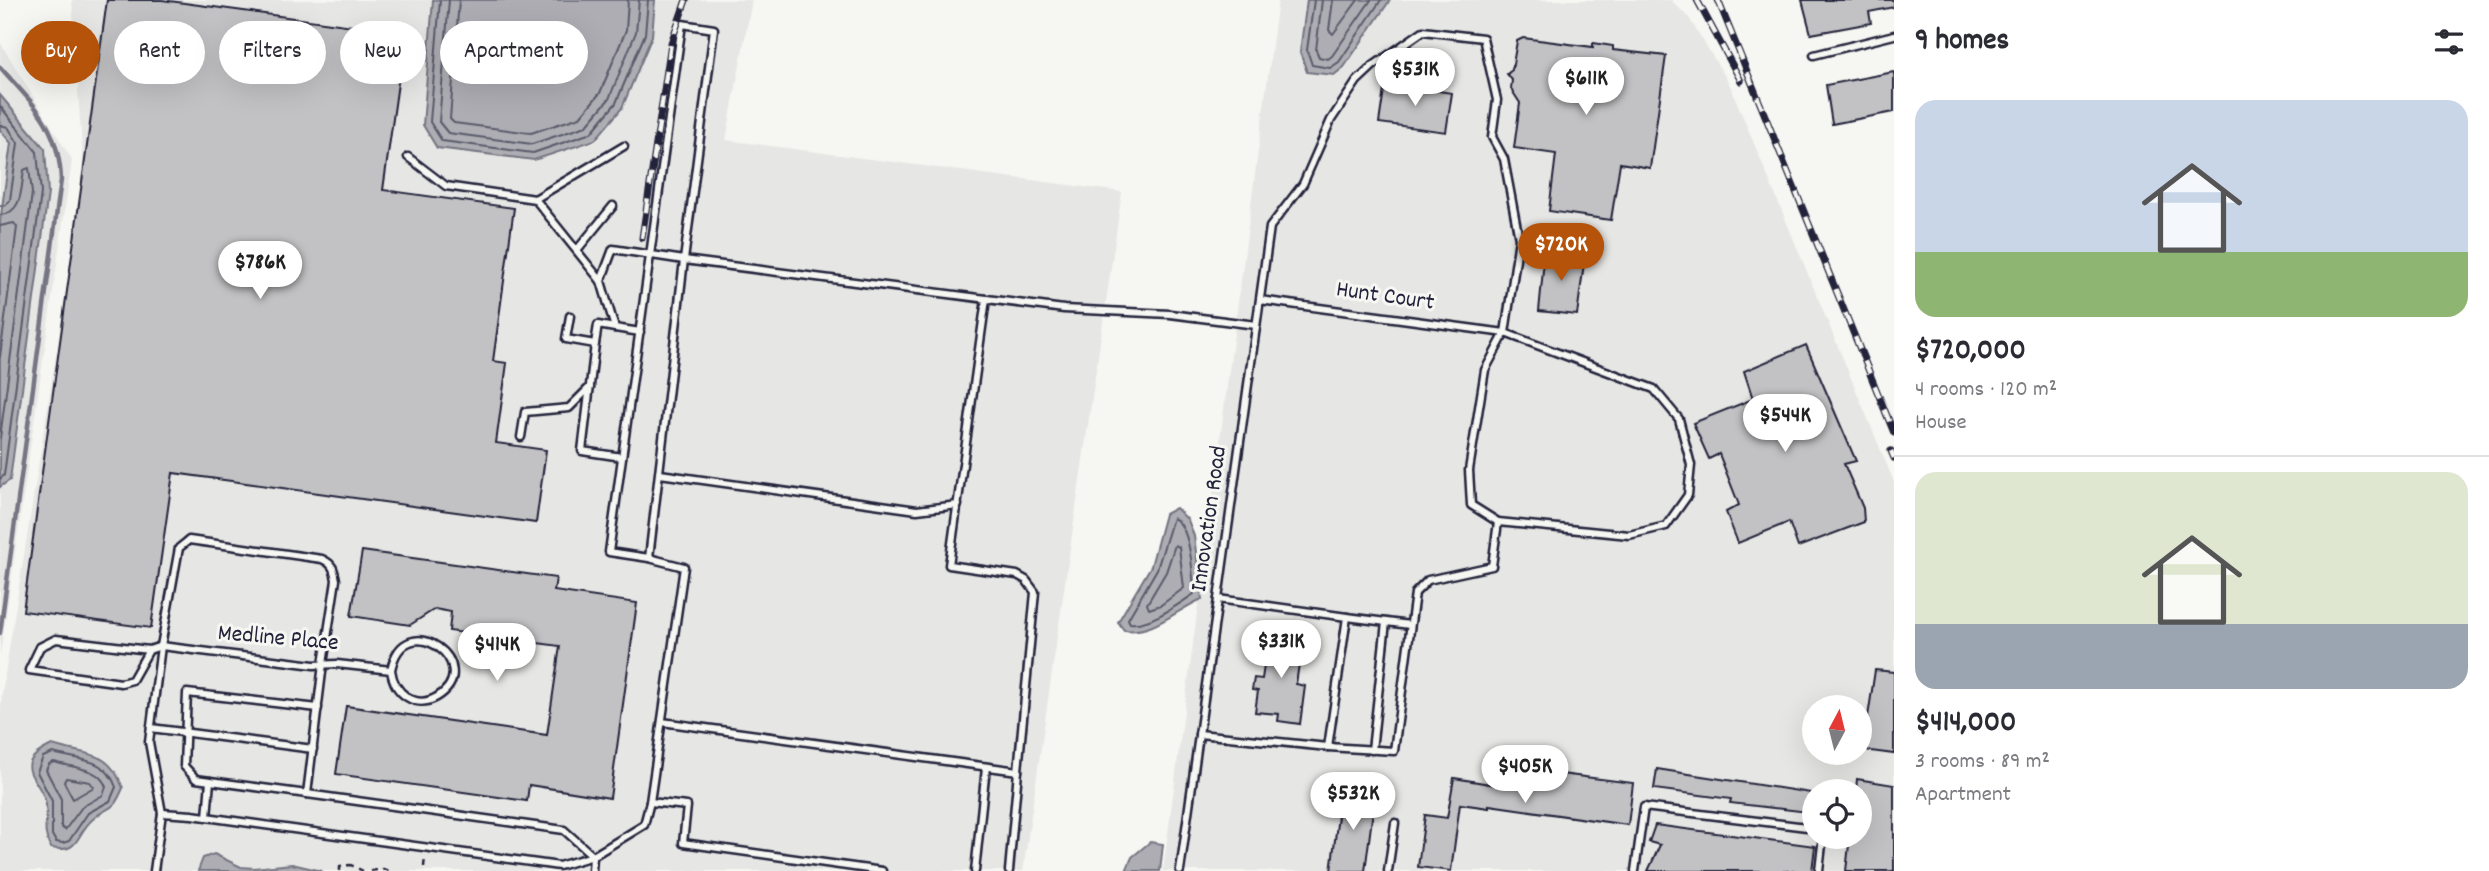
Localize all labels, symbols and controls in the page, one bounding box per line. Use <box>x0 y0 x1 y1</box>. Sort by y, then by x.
chip: Buy <box>21 21 100 84</box>
chip: Rent <box>114 21 205 84</box>
chip: Filters <box>219 21 326 84</box>
chip: New <box>340 21 426 84</box>
chip: Apartment <box>440 21 588 84</box>
text: 9 homes <box>1915 21 2009 64</box>
icon: filters <box>2430 23 2468 61</box>
pin: $531K <box>1366 48 1464 108</box>
text: $531K <box>1391 54 1439 87</box>
pin: $611K <box>1537 58 1635 117</box>
text: $611K <box>1564 63 1608 96</box>
icon: home <box>2129 145 2255 271</box>
pin: $720K <box>1512 224 1610 283</box>
text: $720K <box>1534 229 1588 262</box>
pin: $786K <box>211 242 309 301</box>
text: $786K <box>234 247 286 280</box>
street label: Hunt Court <box>1334 273 1436 321</box>
text: $720,000 <box>1915 331 2026 374</box>
text: 4 rooms · 120 m² <box>1915 374 2057 407</box>
pin: $544K <box>1736 394 1834 454</box>
text: $544K <box>1759 400 1811 433</box>
text: House <box>1915 407 1967 440</box>
street label: Innovation Road <box>1183 444 1237 594</box>
icon: home <box>2129 517 2255 643</box>
street label: Medline Place <box>216 617 340 661</box>
pin: $331K <box>1232 620 1330 680</box>
pin: $414K <box>448 624 546 683</box>
text: $331K <box>1257 626 1305 659</box>
text: $414K <box>474 629 520 662</box>
north arrow <box>1802 695 1872 765</box>
map controls <box>1802 695 1872 849</box>
text: $414,000 <box>1915 703 2016 746</box>
pin: $405K <box>1476 746 1574 805</box>
text: 3 rooms · 89 m² <box>1915 746 2050 779</box>
text: $405K <box>1497 751 1553 784</box>
pin: $532K <box>1304 772 1402 832</box>
text: $532K <box>1326 778 1380 811</box>
button: locate <box>1802 779 1872 849</box>
text: Apartment <box>1915 779 2011 812</box>

